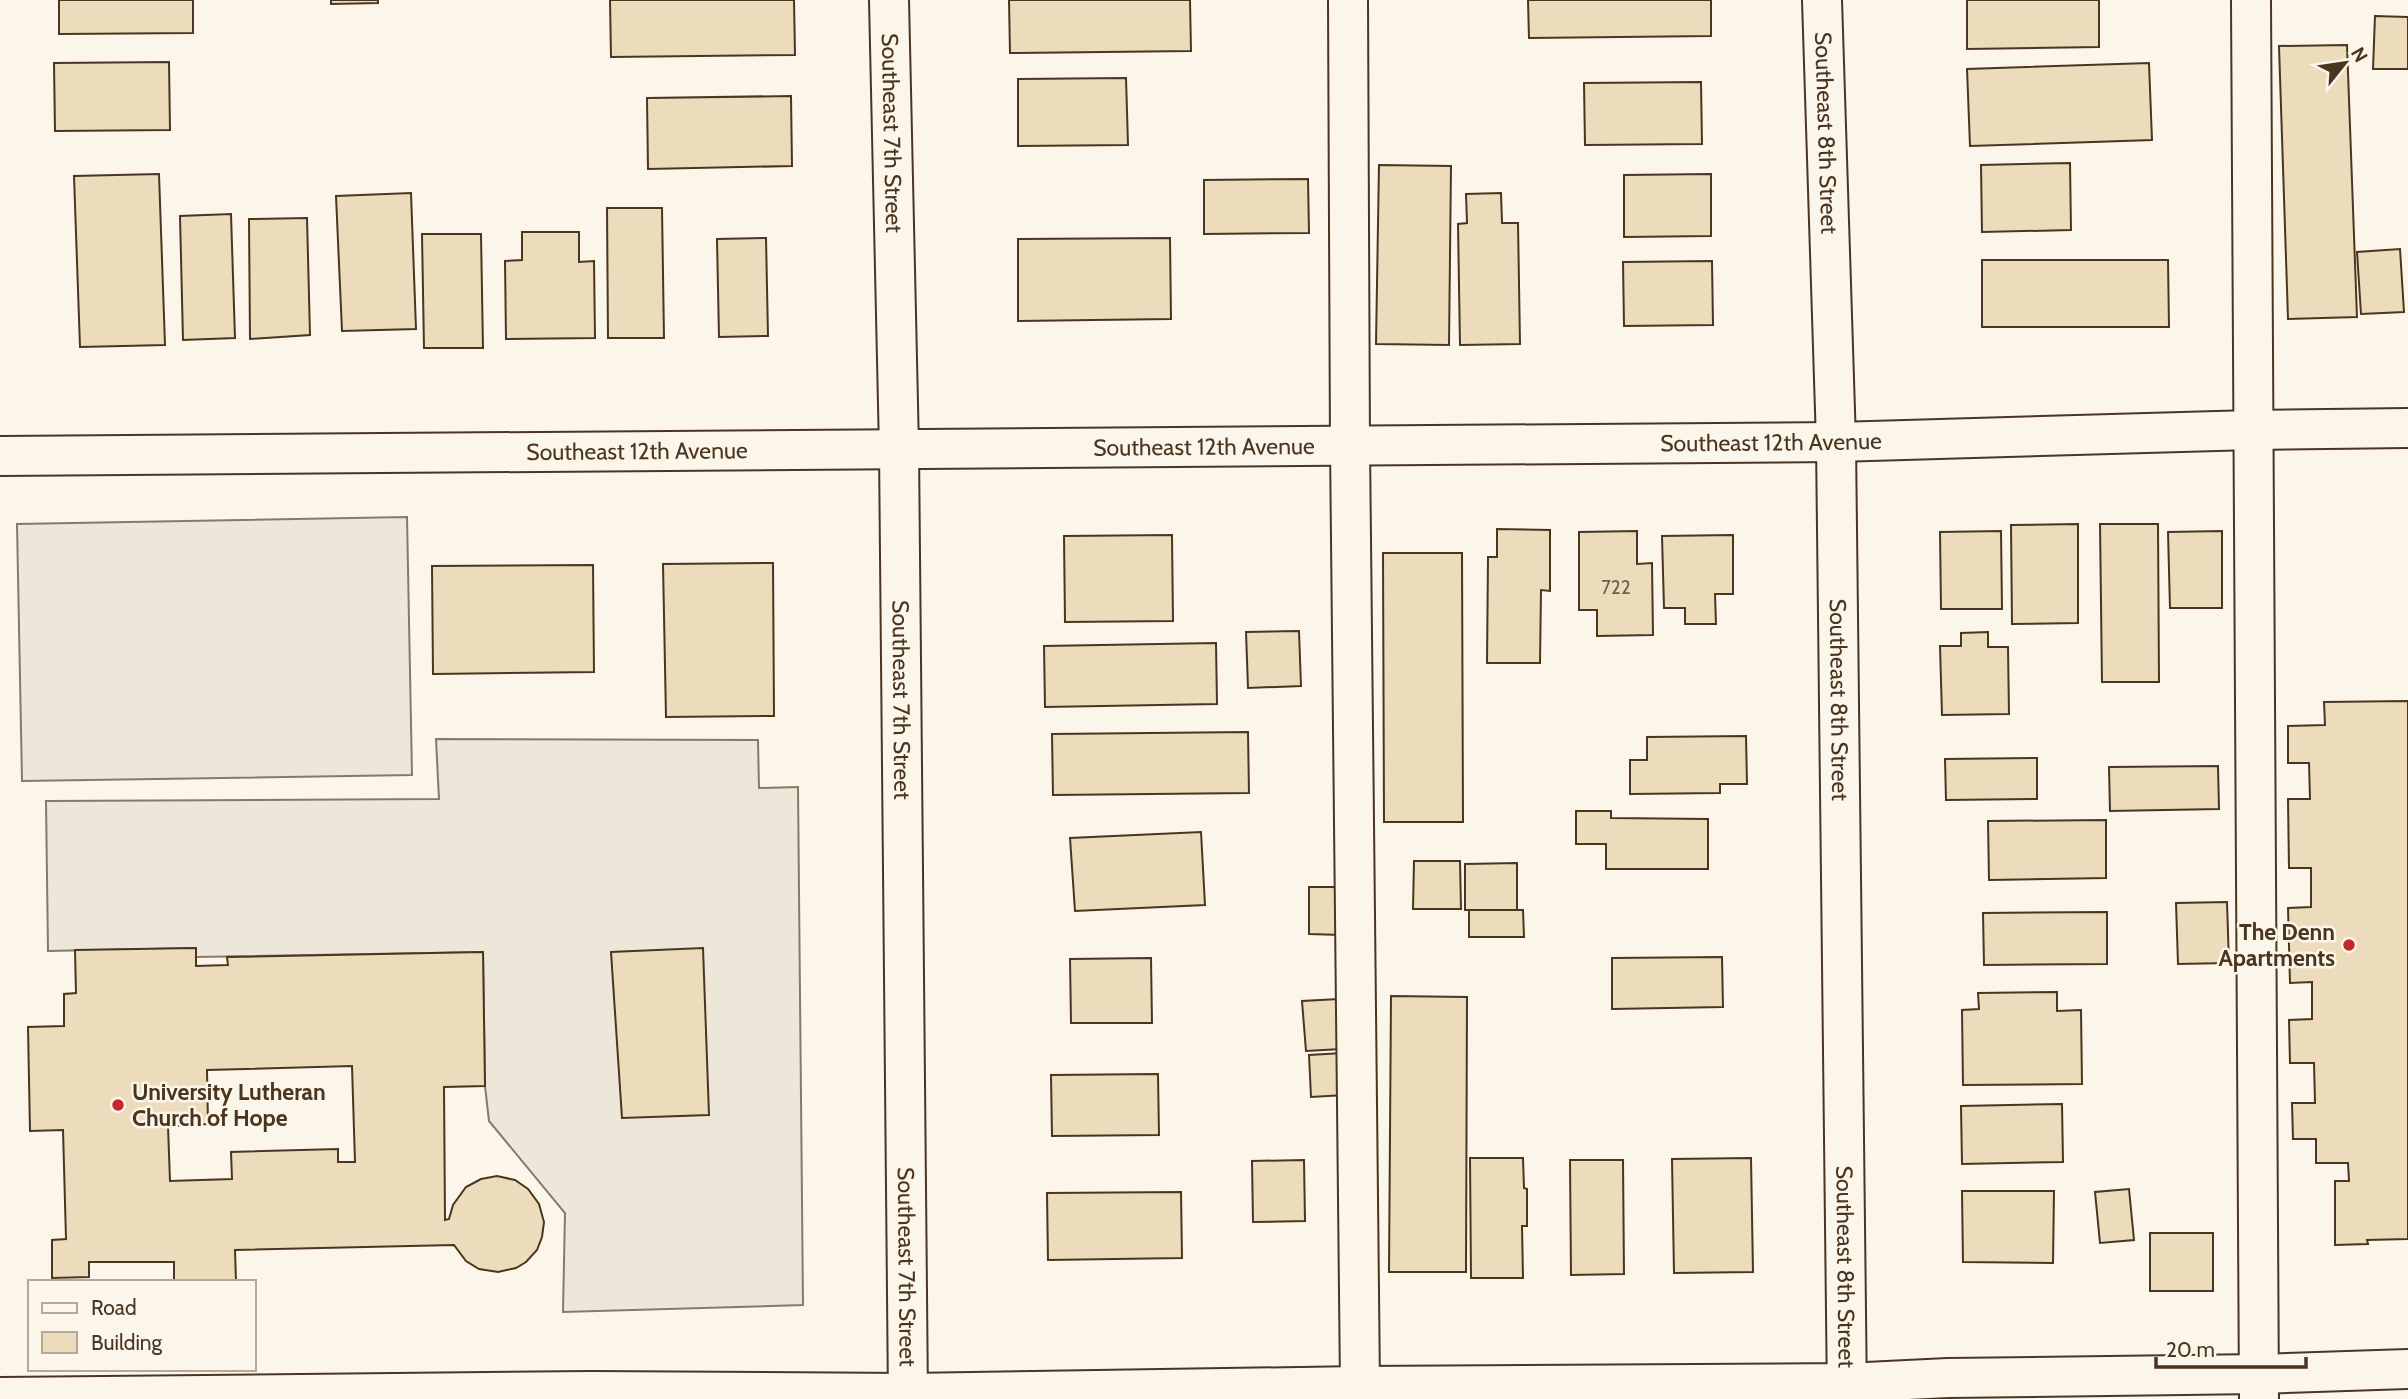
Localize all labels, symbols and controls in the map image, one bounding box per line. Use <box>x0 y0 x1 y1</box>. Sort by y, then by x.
north arrow <box>2310 28 2380 98</box>
street label: Southeast 8th Street <box>1809 31 1843 235</box>
street label: Southeast 7th Street <box>876 33 908 233</box>
text: N <box>2346 43 2373 66</box>
street label: Southeast 12th Avenue <box>1660 427 1882 457</box>
street label: Southeast 12th Avenue <box>1093 432 1315 462</box>
street label: Southeast 12th Avenue <box>526 436 748 466</box>
house number: 722 <box>1601 576 1631 599</box>
street label: Southeast 8th Street <box>1824 598 1854 801</box>
street label: Southeast 7th Street <box>886 600 916 800</box>
place label: The Denn Apartments <box>2218 918 2335 972</box>
marker: The Denn Apartments <box>2341 937 2357 953</box>
place label: University Lutheran Church of Hope <box>132 1078 326 1132</box>
marker: University Lutheran Church of Hope <box>110 1097 126 1113</box>
street label: Southeast 8th Street <box>1830 1165 1861 1368</box>
street label: Southeast 7th Street <box>892 1167 922 1367</box>
legend <box>28 1280 256 1371</box>
text: Road <box>91 1295 137 1320</box>
scale bar <box>2156 1326 2306 1370</box>
text: Building <box>91 1330 163 1355</box>
text: 20 m <box>2166 1337 2215 1362</box>

